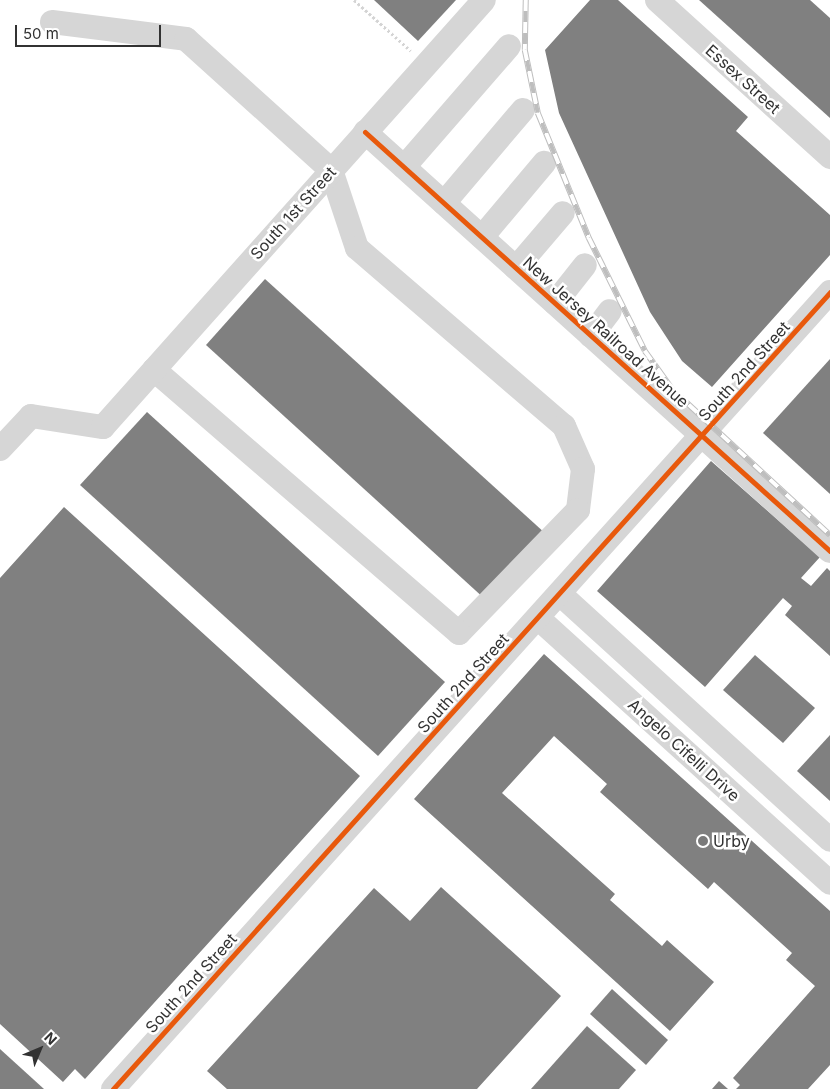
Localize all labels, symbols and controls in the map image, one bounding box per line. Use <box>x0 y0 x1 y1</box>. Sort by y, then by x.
scale bar <box>18 15 164 47</box>
text: 50 m <box>23 24 59 43</box>
street label: Essex Street <box>702 40 784 118</box>
street label: South 1st Street <box>246 163 340 263</box>
street label: New Jersey Railroad Avenue <box>519 253 693 411</box>
street label: South 2nd Street <box>694 317 794 425</box>
street label: South 2nd Street <box>413 629 513 737</box>
street label: Angelo Cifelli Drive <box>624 695 744 805</box>
place label: Urby <box>713 831 750 851</box>
marker: Urby <box>697 835 709 847</box>
street label: South 2nd Street <box>141 929 241 1037</box>
north arrow <box>15 1024 65 1074</box>
text: N <box>41 1028 61 1048</box>

